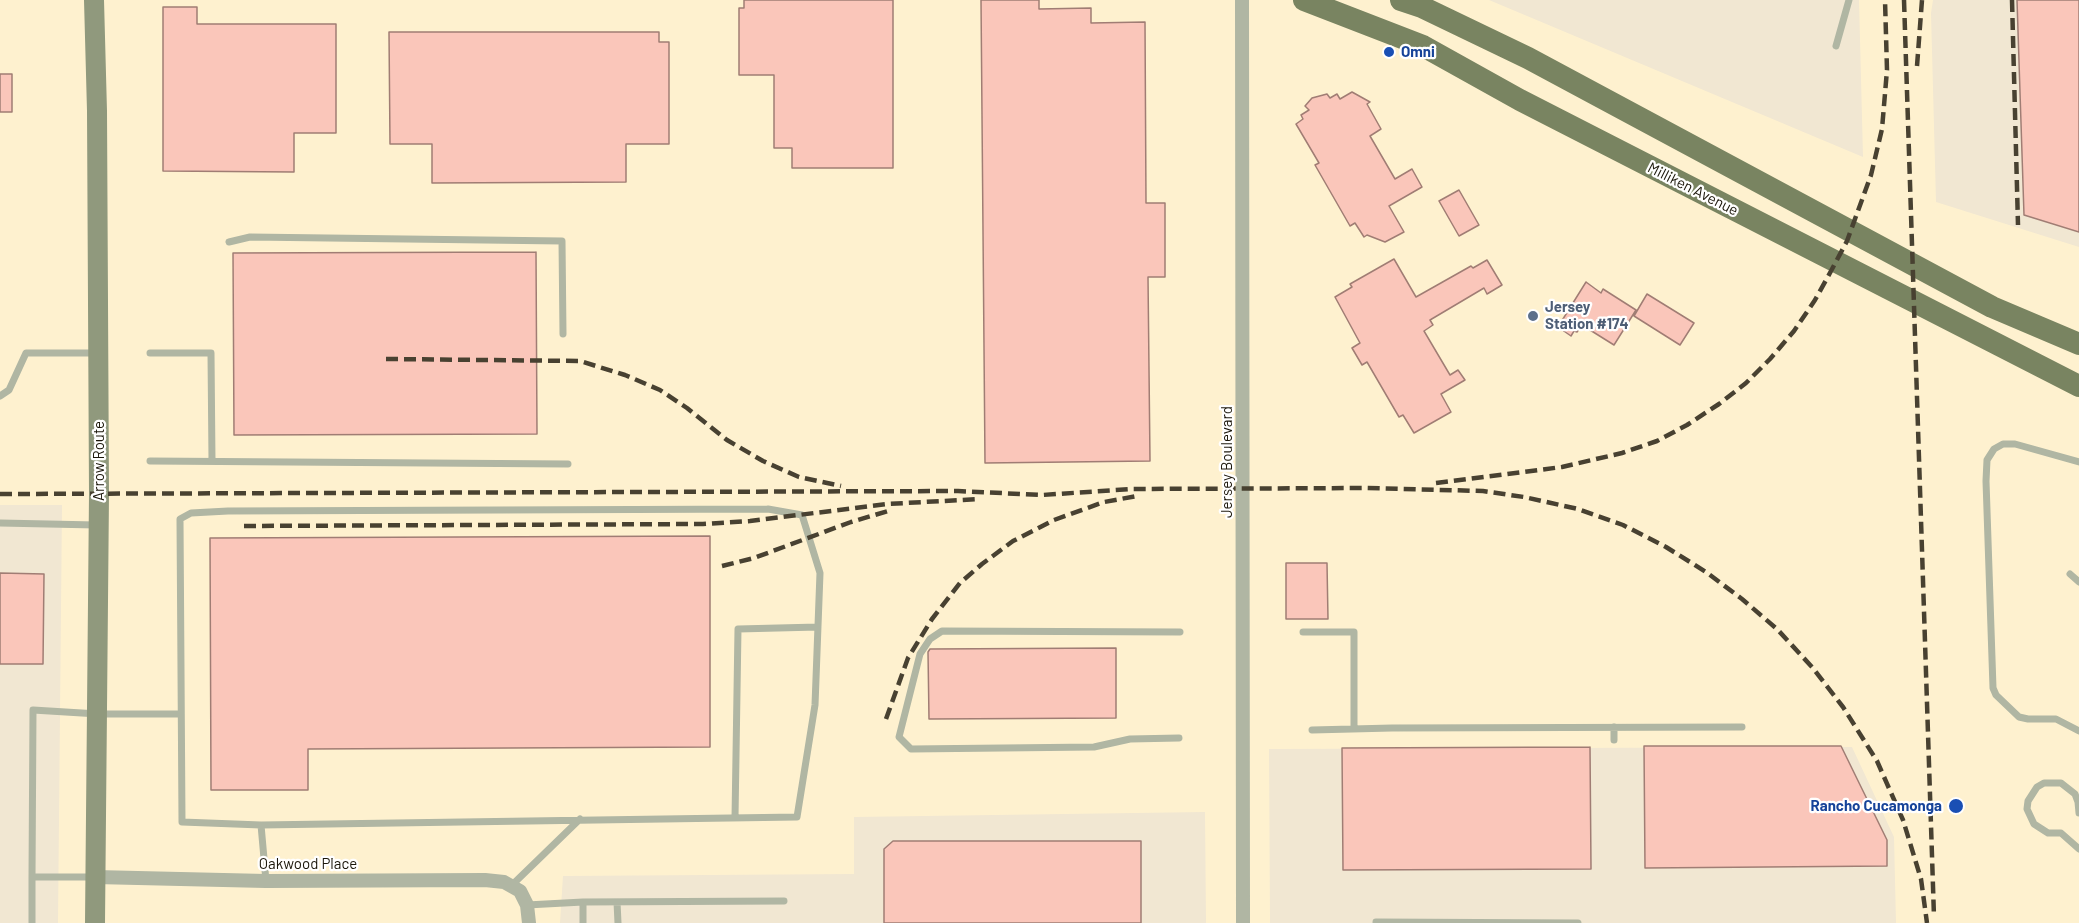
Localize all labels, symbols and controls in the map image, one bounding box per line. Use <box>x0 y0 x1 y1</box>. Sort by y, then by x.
place label: Omni <box>1401 43 1435 61</box>
marker: Omni <box>1382 45 1396 59</box>
street label: Milliken Avenue <box>1645 158 1741 220</box>
place label: Jersey Station #174 <box>1545 298 1629 333</box>
marker: Jersey Station #174 <box>1526 309 1540 323</box>
street label: Jersey Boulevard <box>1218 406 1236 518</box>
street label: Arrow Route <box>90 421 108 501</box>
place label: Rancho Cucamonga <box>1811 797 1942 815</box>
marker: Rancho Cucamonga <box>1947 797 1965 815</box>
street label: Oakwood Place <box>259 855 357 873</box>

